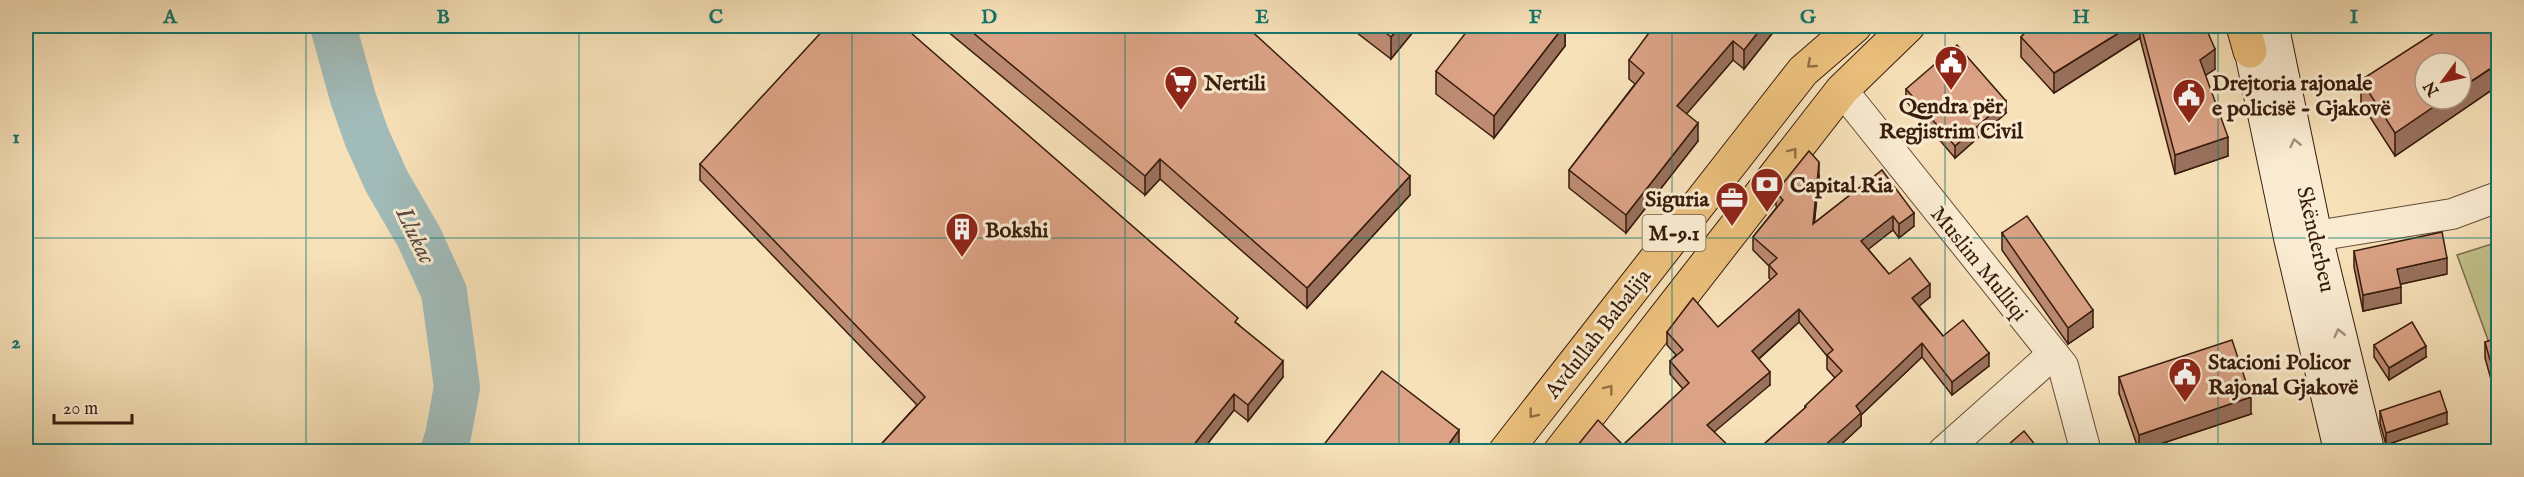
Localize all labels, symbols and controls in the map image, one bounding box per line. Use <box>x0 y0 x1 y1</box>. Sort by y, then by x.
text: A <box>162 5 178 30</box>
text: B <box>436 5 450 30</box>
text: C <box>709 5 723 30</box>
text: D <box>981 5 997 30</box>
text: E <box>1255 5 1269 30</box>
text: F <box>1529 5 1542 30</box>
text: G <box>1800 5 1817 30</box>
text: H <box>2072 5 2090 30</box>
text: I <box>2350 5 2359 30</box>
public building icon: Qendra për Regjistrim Civil <box>1933 44 1969 91</box>
north arrow <box>2413 51 2473 111</box>
one-way arrow <box>1807 57 1818 68</box>
supermarket icon: Nertili <box>1163 64 1199 111</box>
place label: Nertili <box>1203 70 1266 98</box>
place label: Drejtoria rajonale e policisë - Gjakovë <box>2212 70 2391 123</box>
public building icon: Drejtoria rajonale e policisë - Gjakovë <box>2171 77 2207 124</box>
text: N <box>2420 77 2445 100</box>
place label: Qendra për Regjistrim Civil <box>1879 93 2024 146</box>
text: 1 <box>12 125 20 150</box>
one-way arrow <box>2290 139 2303 149</box>
one-way arrow <box>1786 148 1797 159</box>
bank icon: Capital Ria <box>1749 166 1785 213</box>
place label: Capital Ria <box>1790 172 1893 200</box>
office icon: Siguria <box>1714 180 1750 227</box>
street label: Skënderbeu <box>2289 184 2341 295</box>
place label: Siguria <box>1645 186 1709 214</box>
water label: Llukac <box>387 201 442 270</box>
street label: Muslim Mulliqi <box>1924 201 2033 327</box>
building icon: Bokshi <box>944 211 980 258</box>
road number: M-9.1 <box>1642 215 1706 251</box>
place label: Bokshi <box>985 217 1049 245</box>
street label: Avdullah Babalija <box>1539 263 1658 406</box>
one-way arrow <box>2334 329 2347 339</box>
text: 2 <box>11 330 21 355</box>
place label: Stacioni Policor Rajonal Gjakovë <box>2208 349 2358 402</box>
public building icon: Stacioni Policor Rajonal Gjakovë <box>2167 356 2203 403</box>
one-way arrow <box>1601 385 1612 396</box>
scale bar <box>54 387 132 425</box>
text: 20 m <box>63 398 98 421</box>
one-way arrow <box>1530 408 1541 419</box>

